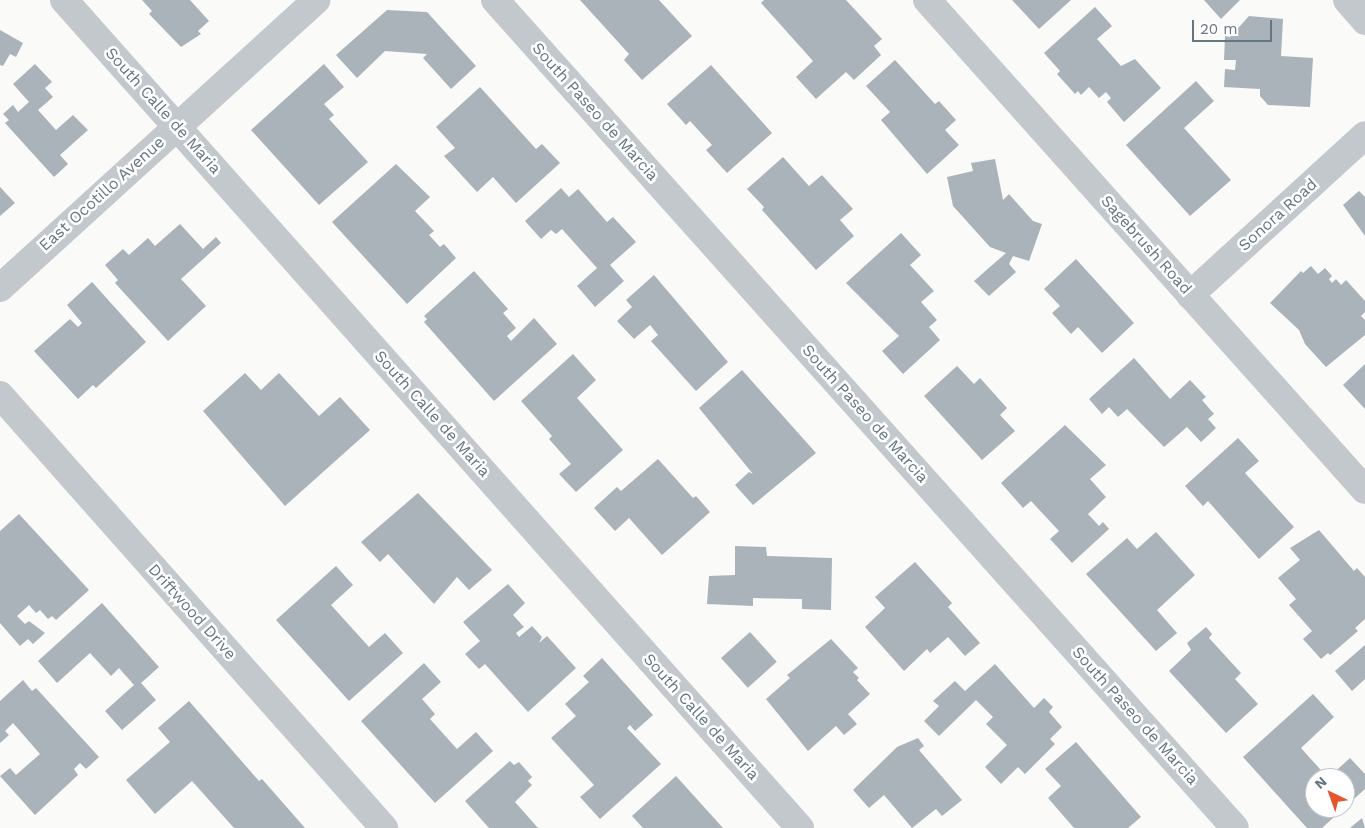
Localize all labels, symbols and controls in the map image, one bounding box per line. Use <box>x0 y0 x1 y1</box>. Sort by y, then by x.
scale bar <box>1195 10 1275 42</box>
text: 20 m <box>1200 20 1238 38</box>
street label: South Paseo de Marcia <box>528 39 662 185</box>
street label: South Calle de Maria <box>101 44 225 178</box>
street label: East Ocotillo Avenue <box>35 132 169 256</box>
street label: Sonora Road <box>1235 175 1321 255</box>
street label: Sagebrush Road <box>1097 192 1195 298</box>
street label: South Paseo de Marcia <box>798 341 932 487</box>
street label: South Calle de Maria <box>370 347 494 481</box>
street label: Driftwood Drive <box>144 560 240 664</box>
street label: South Paseo de Marcia <box>1068 643 1202 789</box>
street label: South Calle de Maria <box>639 650 763 784</box>
north arrow <box>1305 768 1355 818</box>
text: N <box>1311 773 1330 792</box>

